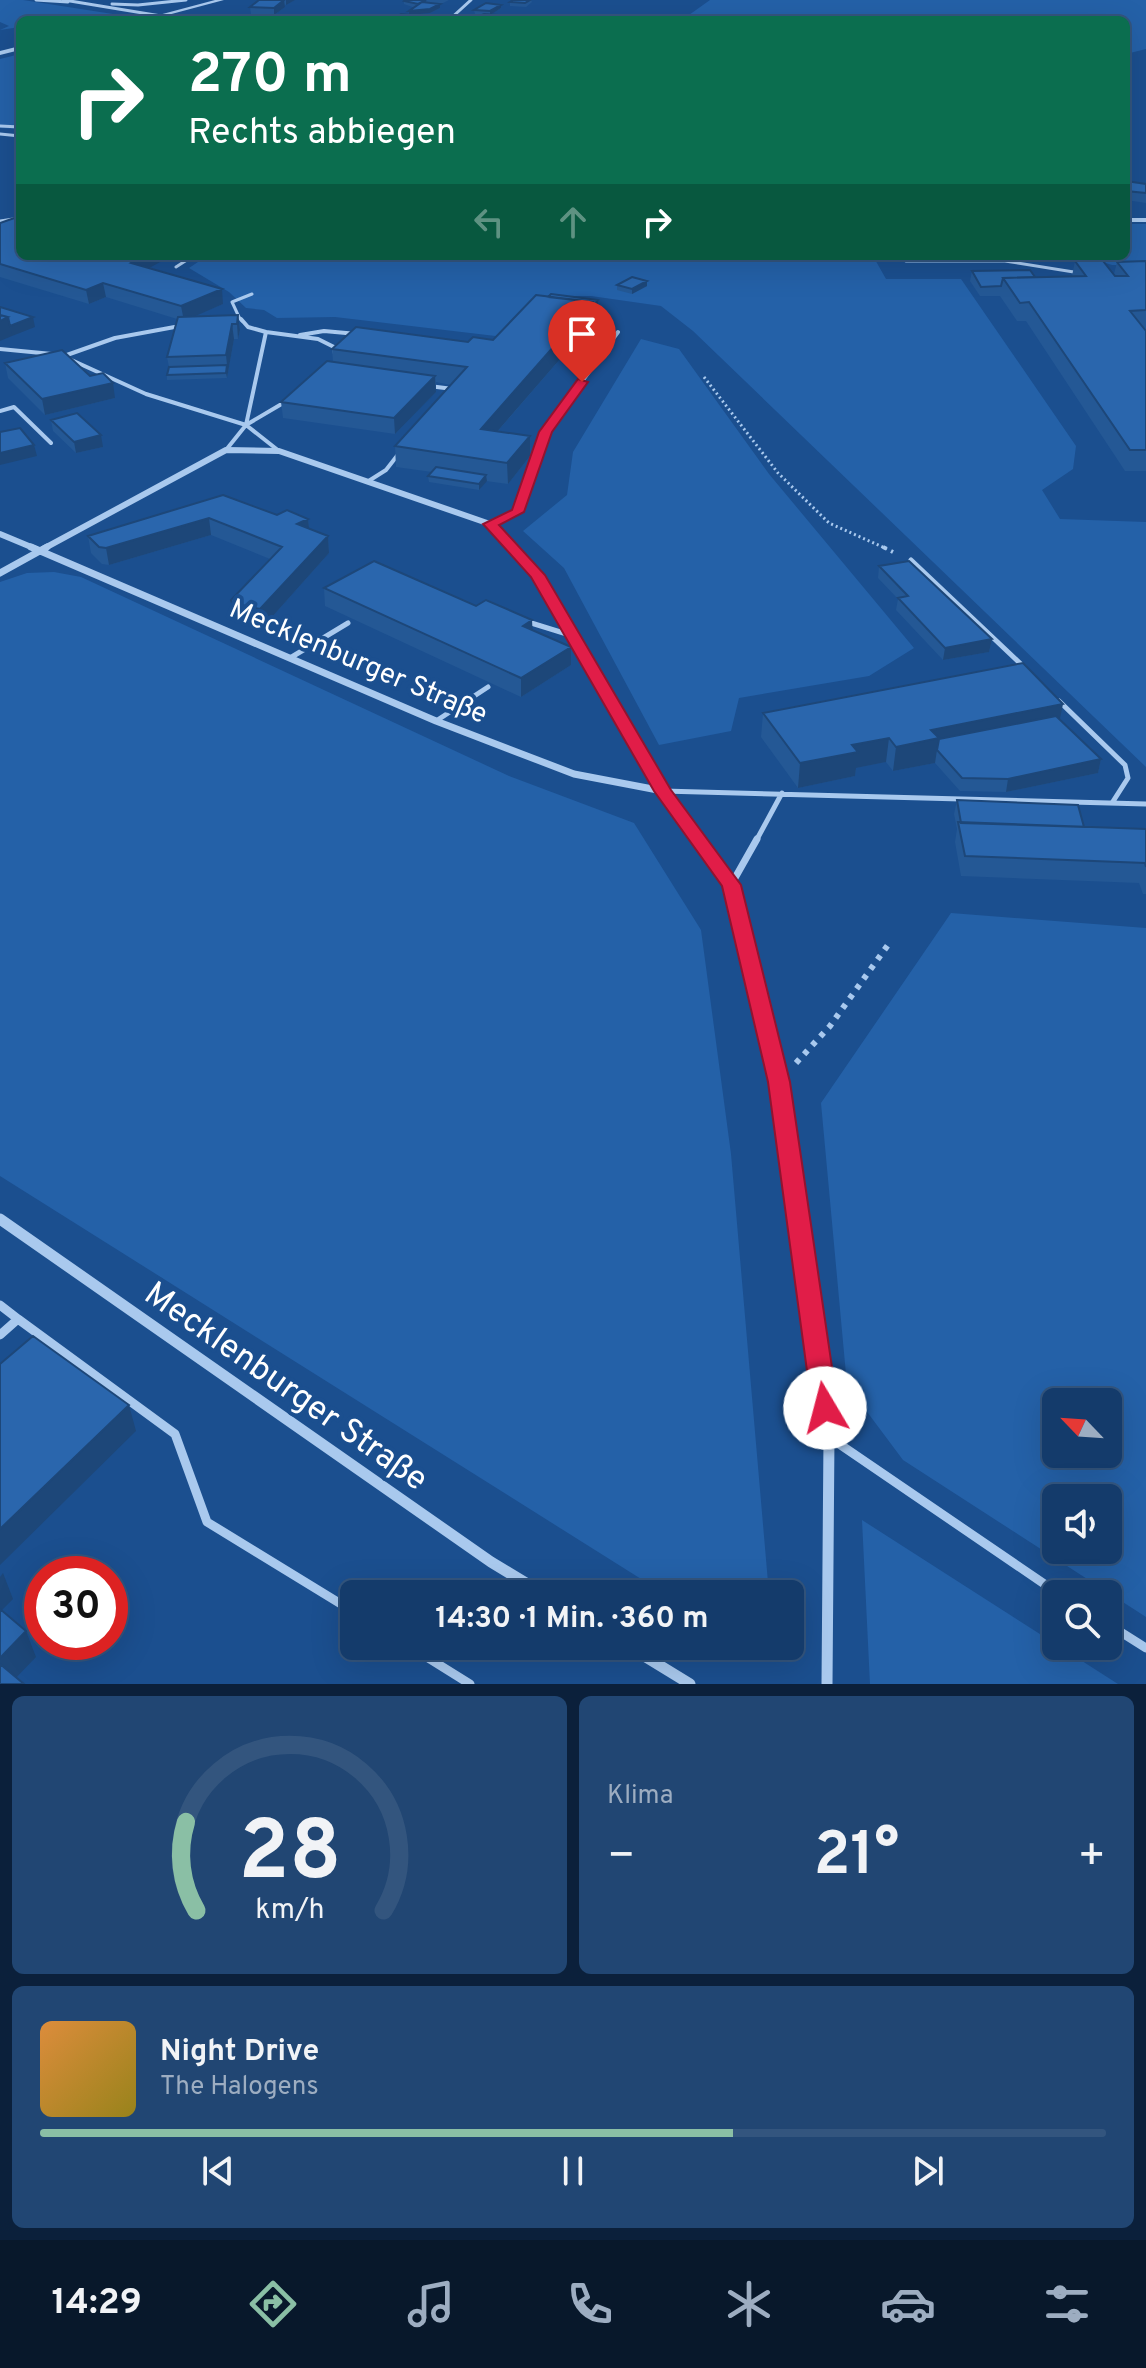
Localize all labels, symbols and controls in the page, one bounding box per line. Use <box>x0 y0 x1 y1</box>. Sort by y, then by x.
text: 270 m <box>188 42 352 112</box>
icon: right <box>56 48 160 152</box>
text: Rechts abbiegen <box>188 111 456 157</box>
icon: left <box>467 200 511 244</box>
icon: ahead <box>551 200 595 244</box>
icon: right <box>635 200 679 244</box>
pin <box>548 300 616 382</box>
icon: arrive <box>560 312 604 356</box>
street label: Mecklenburger Straße <box>223 592 492 734</box>
street label: Mecklenburger Straße <box>135 1274 435 1502</box>
position arrow <box>783 1366 867 1450</box>
north arrow <box>1042 1388 1122 1468</box>
map controls <box>1042 1388 1122 1660</box>
button: sound <box>1042 1484 1122 1564</box>
speed limit sign: 30 <box>24 1556 128 1660</box>
button: search <box>1042 1580 1122 1660</box>
text: 14:30 · 1 Min. · 360 m <box>435 1601 709 1638</box>
text: Klima <box>607 1780 673 1813</box>
text: 28 <box>238 1804 341 1909</box>
text: 21° <box>814 1820 899 1896</box>
text: − <box>607 1830 635 1886</box>
text: + <box>1078 1830 1106 1886</box>
text: km/h <box>255 1893 324 1929</box>
text: Night Drive <box>160 2034 319 2071</box>
text: The Halogens <box>160 2071 319 2104</box>
icon: previous <box>196 2149 240 2193</box>
icon: pause <box>551 2149 595 2193</box>
icon: next <box>906 2149 950 2193</box>
icon: directions <box>245 2276 301 2332</box>
icon: music <box>403 2276 459 2332</box>
icon: phone <box>562 2276 618 2332</box>
icon: climate <box>721 2276 777 2332</box>
icon: car <box>880 2276 936 2332</box>
icon: filters <box>1039 2276 1095 2332</box>
text: 14:29 <box>51 2281 142 2327</box>

